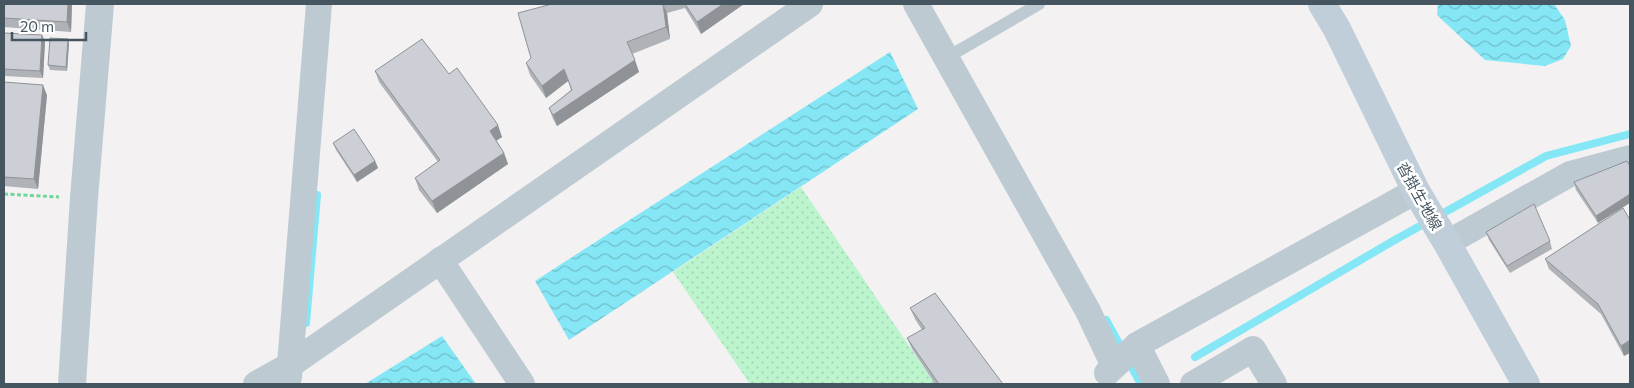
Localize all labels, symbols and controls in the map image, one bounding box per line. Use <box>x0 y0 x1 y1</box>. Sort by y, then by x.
scale bar <box>12 10 86 42</box>
text: 20 m <box>20 17 54 35</box>
street label: 沓掛生地線 <box>1394 159 1446 233</box>

